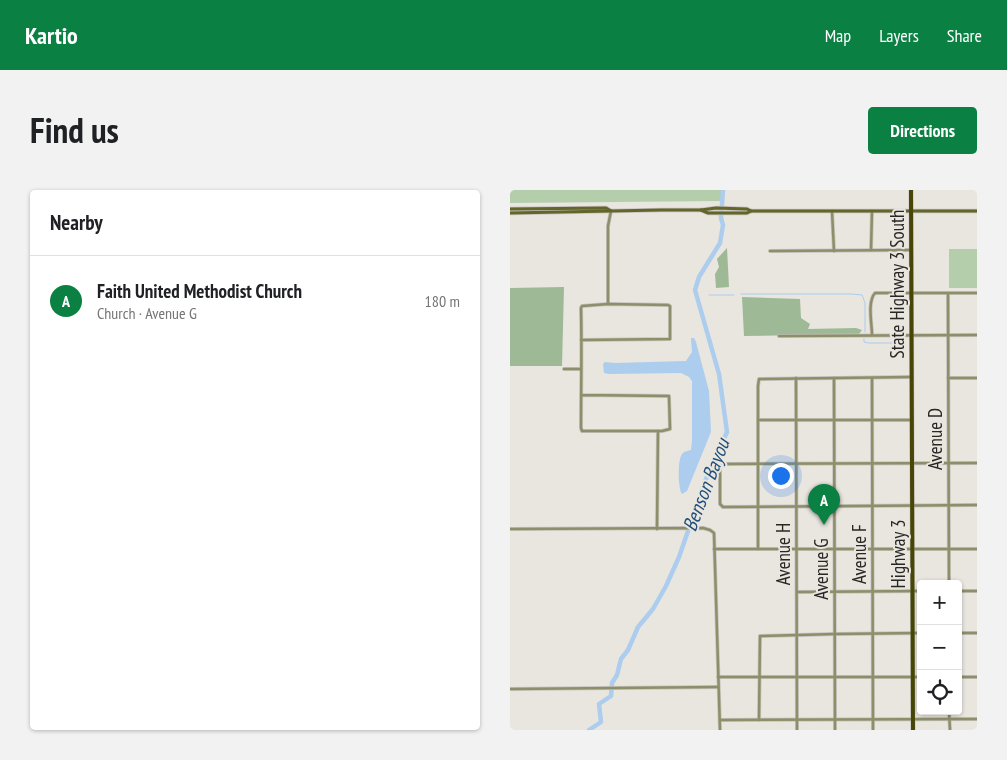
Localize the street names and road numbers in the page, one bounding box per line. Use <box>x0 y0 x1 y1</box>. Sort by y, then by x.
street label: State Highway 3 South <box>885 210 909 358</box>
street label: Avenue D <box>923 408 947 470</box>
street label: Highway 3 <box>886 520 910 588</box>
street label: Avenue H <box>771 523 795 585</box>
street label: Avenue F <box>847 524 871 584</box>
street label: Avenue G <box>809 538 833 600</box>

